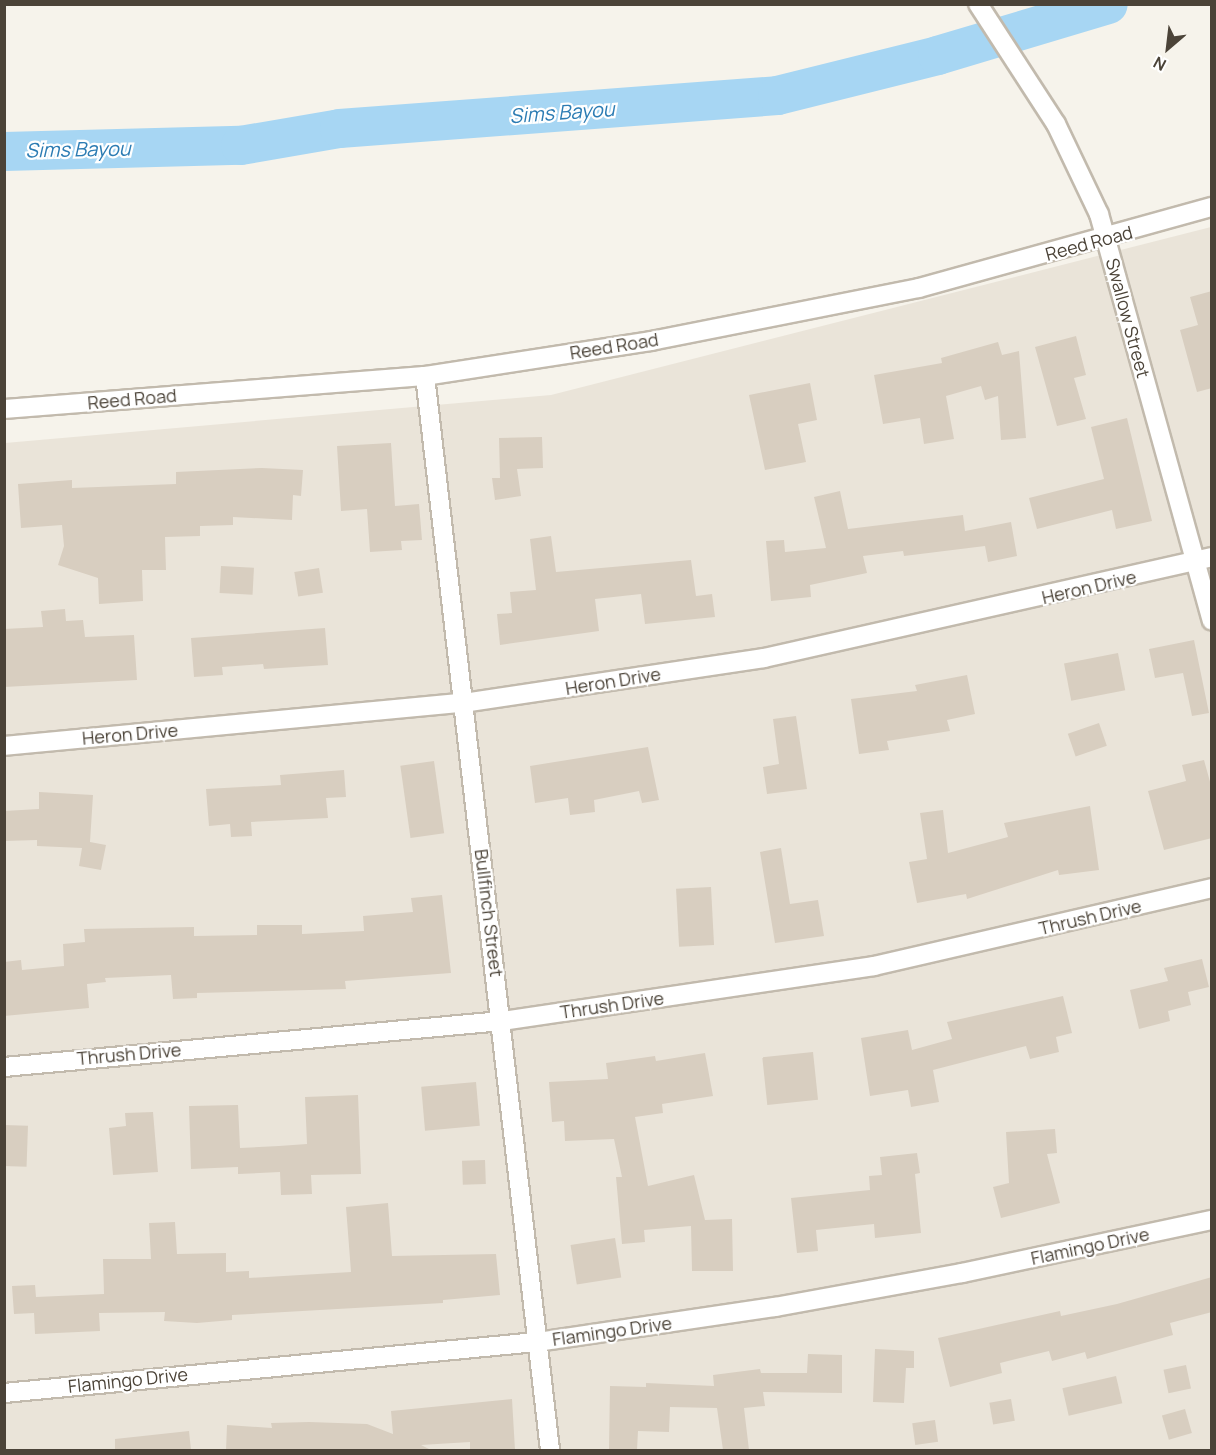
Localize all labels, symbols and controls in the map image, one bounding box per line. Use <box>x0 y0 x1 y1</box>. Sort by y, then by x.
north arrow <box>1138 18 1198 78</box>
text: N <box>1149 51 1170 76</box>
water label: Sims Bayou <box>509 96 615 128</box>
water label: Sims Bayou <box>25 136 131 162</box>
street label: Reed Road <box>1043 221 1135 265</box>
street label: Swallow Street <box>1102 256 1154 380</box>
street label: Reed Road <box>568 328 660 364</box>
street label: Reed Road <box>87 384 177 414</box>
street label: Heron Drive <box>1040 566 1138 608</box>
street label: Heron Drive <box>564 663 662 699</box>
street label: Heron Drive <box>81 719 179 749</box>
street label: Bullfinch Street <box>470 848 508 978</box>
street label: Thrush Drive <box>1037 895 1143 939</box>
street label: Thrush Drive <box>559 987 665 1023</box>
street label: Thrush Drive <box>76 1039 182 1069</box>
street label: Flamingo Drive <box>1029 1223 1151 1269</box>
street label: Flamingo Drive <box>551 1312 673 1350</box>
street label: Flamingo Drive <box>67 1363 189 1397</box>

